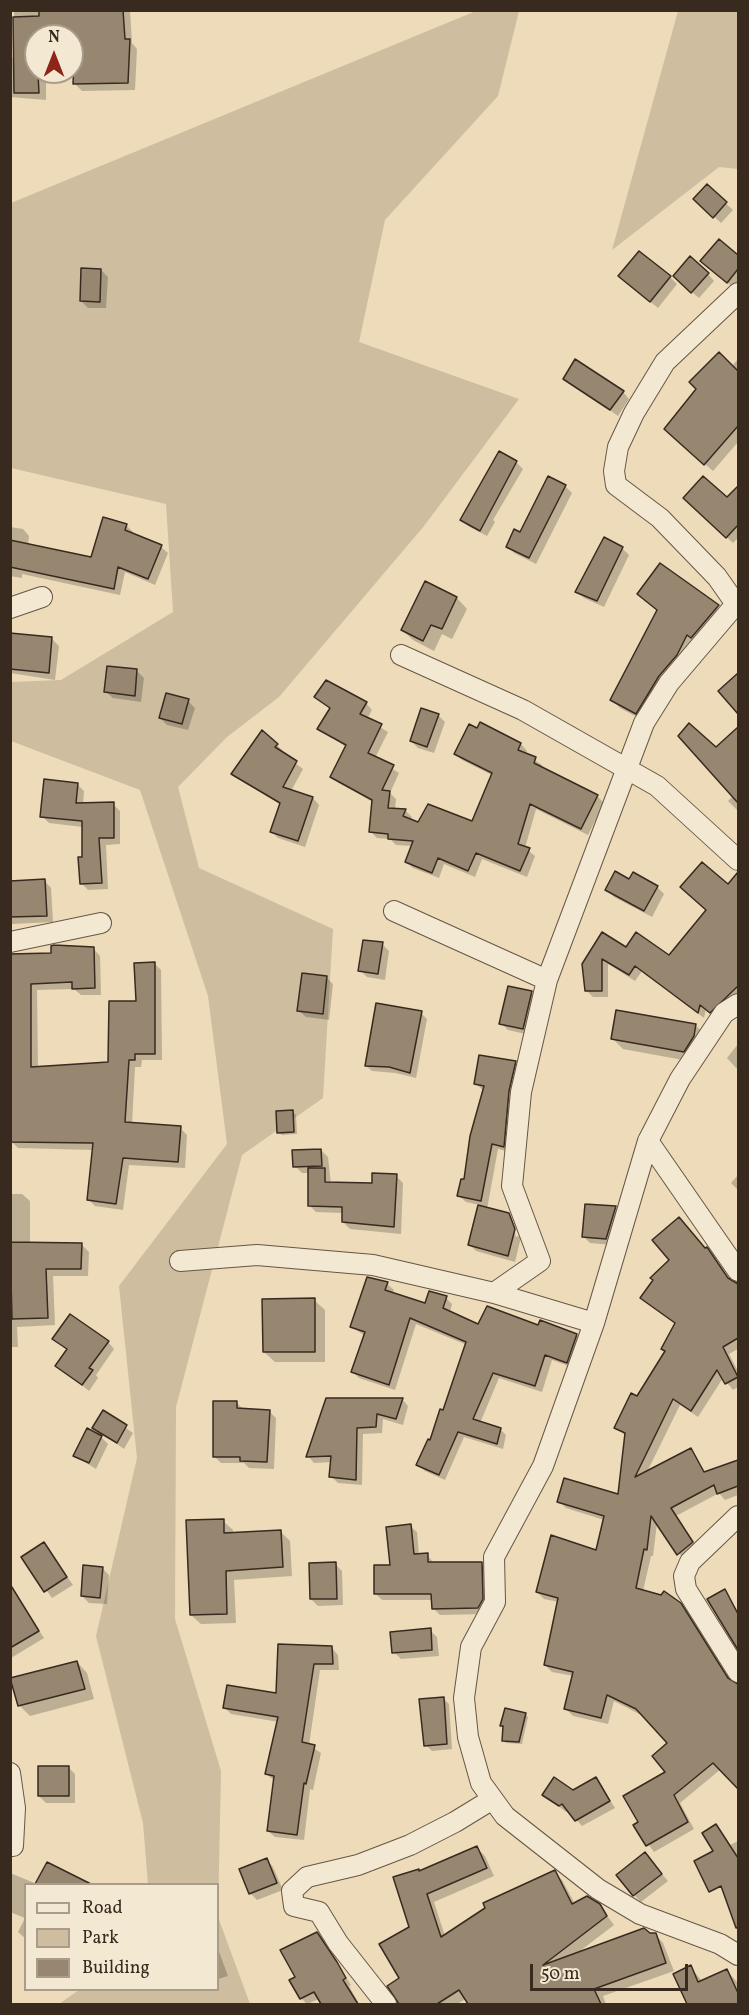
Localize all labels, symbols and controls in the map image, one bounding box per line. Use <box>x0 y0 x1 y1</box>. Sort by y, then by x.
north arrow <box>24 24 84 84</box>
text: N <box>48 27 60 49</box>
legend <box>24 1883 219 1991</box>
text: Road <box>82 1896 123 1921</box>
text: Park <box>82 1926 119 1951</box>
scale bar <box>533 1952 690 1990</box>
text: Building <box>82 1956 150 1981</box>
text: 50 m <box>541 1962 580 1987</box>

